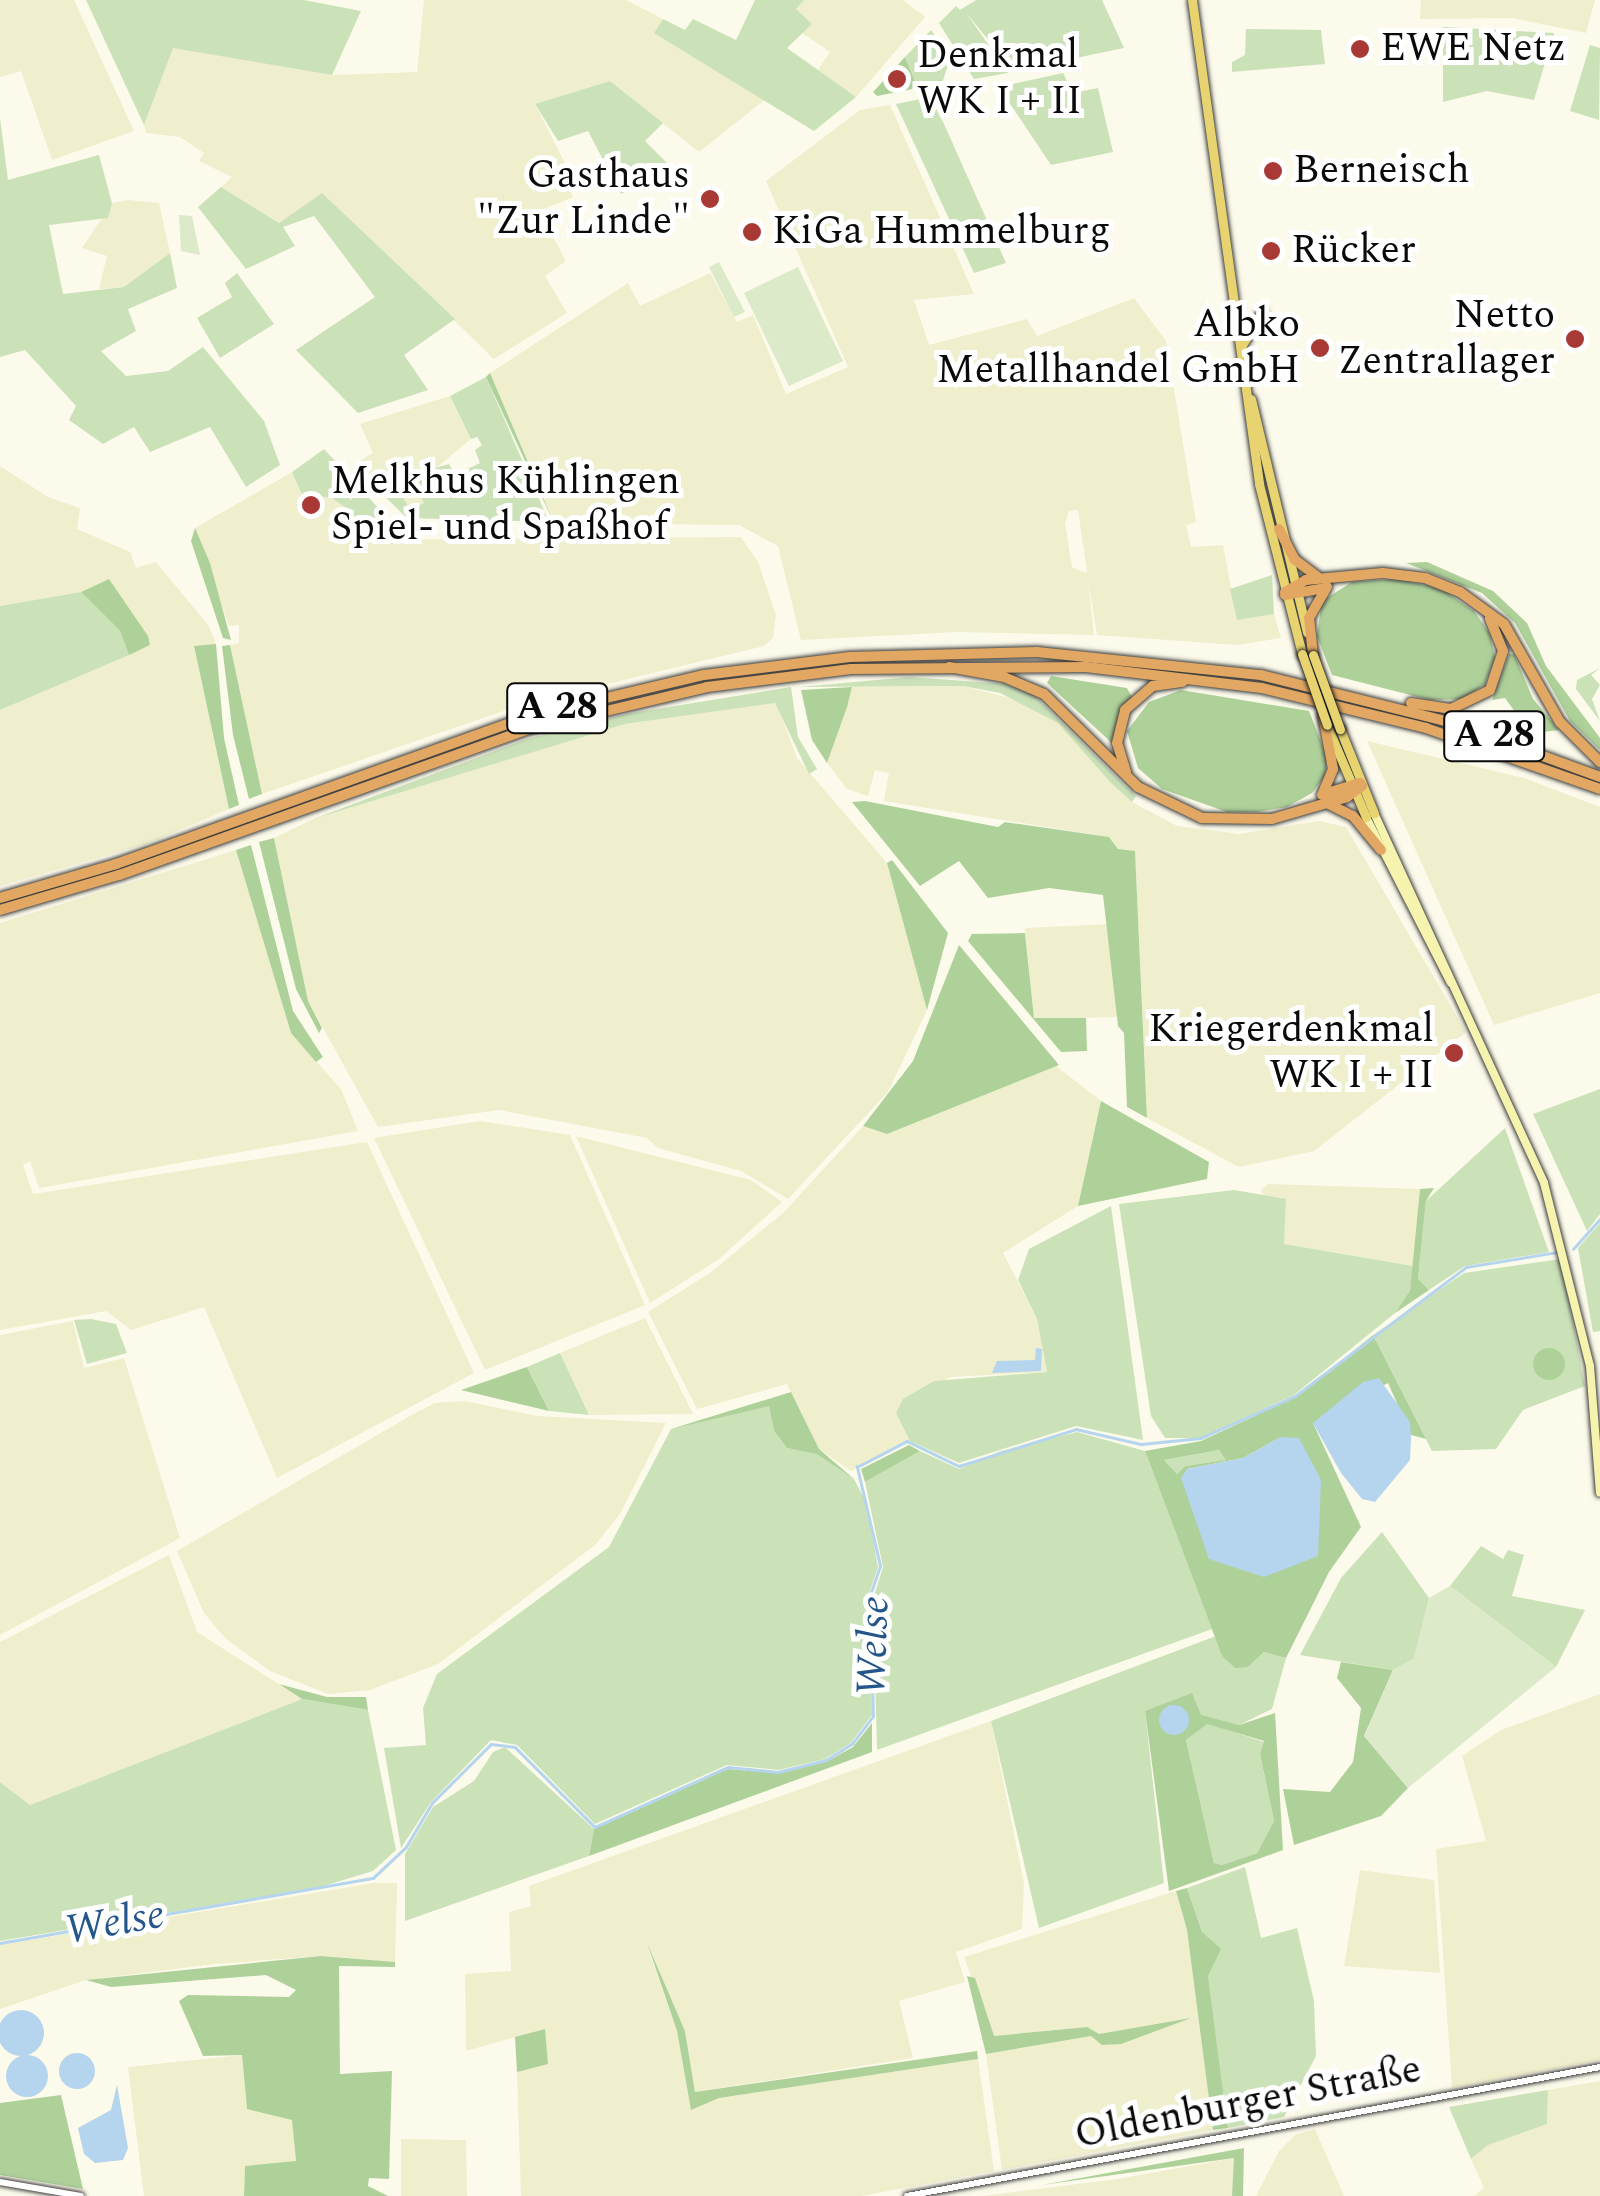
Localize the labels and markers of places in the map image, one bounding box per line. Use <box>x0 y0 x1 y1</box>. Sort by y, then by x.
place label: EWE Netz <box>1380 25 1566 73</box>
place label: Denkmal WK I + II <box>917 32 1082 126</box>
marker: EWE Netz <box>1349 38 1371 60</box>
marker: Denkmal WK I + II <box>886 68 908 90</box>
place label: Berneisch <box>1293 147 1470 195</box>
place label: Gasthaus "Zur Linde" <box>477 152 690 246</box>
marker: Berneisch <box>1262 160 1284 182</box>
marker: Gasthaus "Zur Linde" <box>699 188 721 210</box>
place label: KiGa Hummelburg <box>772 208 1110 256</box>
marker: KiGa Hummelburg <box>741 221 763 243</box>
place label: Rücker <box>1291 227 1416 275</box>
marker: Rücker <box>1260 240 1282 262</box>
place label: Netto Zentrallager <box>1338 292 1555 386</box>
place label: Albko Metallhandel GmbH <box>936 301 1300 395</box>
marker: Netto Zentrallager <box>1564 328 1586 350</box>
marker: Albko Metallhandel GmbH <box>1309 337 1331 359</box>
place label: Melkhus Kühlingen Spiel- und Spaßhof <box>331 458 680 552</box>
marker: Melkhus Kühlingen Spiel- und Spaßhof <box>300 494 322 516</box>
place label: Kriegerdenkmal WK I + II <box>1148 1006 1434 1100</box>
marker: Kriegerdenkmal WK I + II <box>1443 1042 1465 1064</box>

